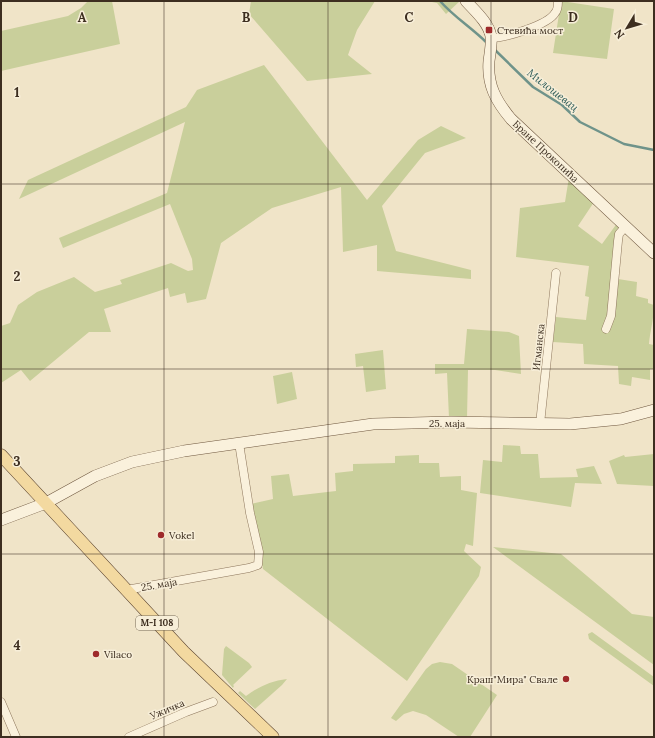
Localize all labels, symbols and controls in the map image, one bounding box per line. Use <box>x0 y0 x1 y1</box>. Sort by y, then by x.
north arrow <box>607 8 647 48</box>
text: A <box>78 9 87 26</box>
text: B <box>242 9 251 26</box>
text: C <box>405 9 414 26</box>
text: D <box>568 9 578 26</box>
place label: Стевића мост <box>497 24 563 37</box>
marker: Стевића мост <box>484 25 494 35</box>
text: N <box>611 26 627 42</box>
water label: Милошевац <box>524 66 582 115</box>
text: 1 <box>14 84 20 101</box>
street label: Бране Прокопића <box>510 117 581 185</box>
text: 2 <box>14 268 21 285</box>
street label: Игманска <box>530 323 547 371</box>
street label: 25. маја <box>429 417 465 430</box>
text: 3 <box>13 453 21 470</box>
place label: Vokel <box>168 529 195 542</box>
marker: Vokel <box>156 530 166 540</box>
street label: 25. маја <box>140 575 178 594</box>
road number: M-I 108 <box>136 616 178 630</box>
text: 4 <box>13 637 21 654</box>
place label: Vilaco <box>103 648 132 661</box>
marker: Vilaco <box>91 649 101 659</box>
place label: Краш"Мира" Свале <box>467 673 559 686</box>
marker: Краш"Мира" Свале <box>561 674 571 684</box>
street label: Ужичка <box>147 696 186 723</box>

